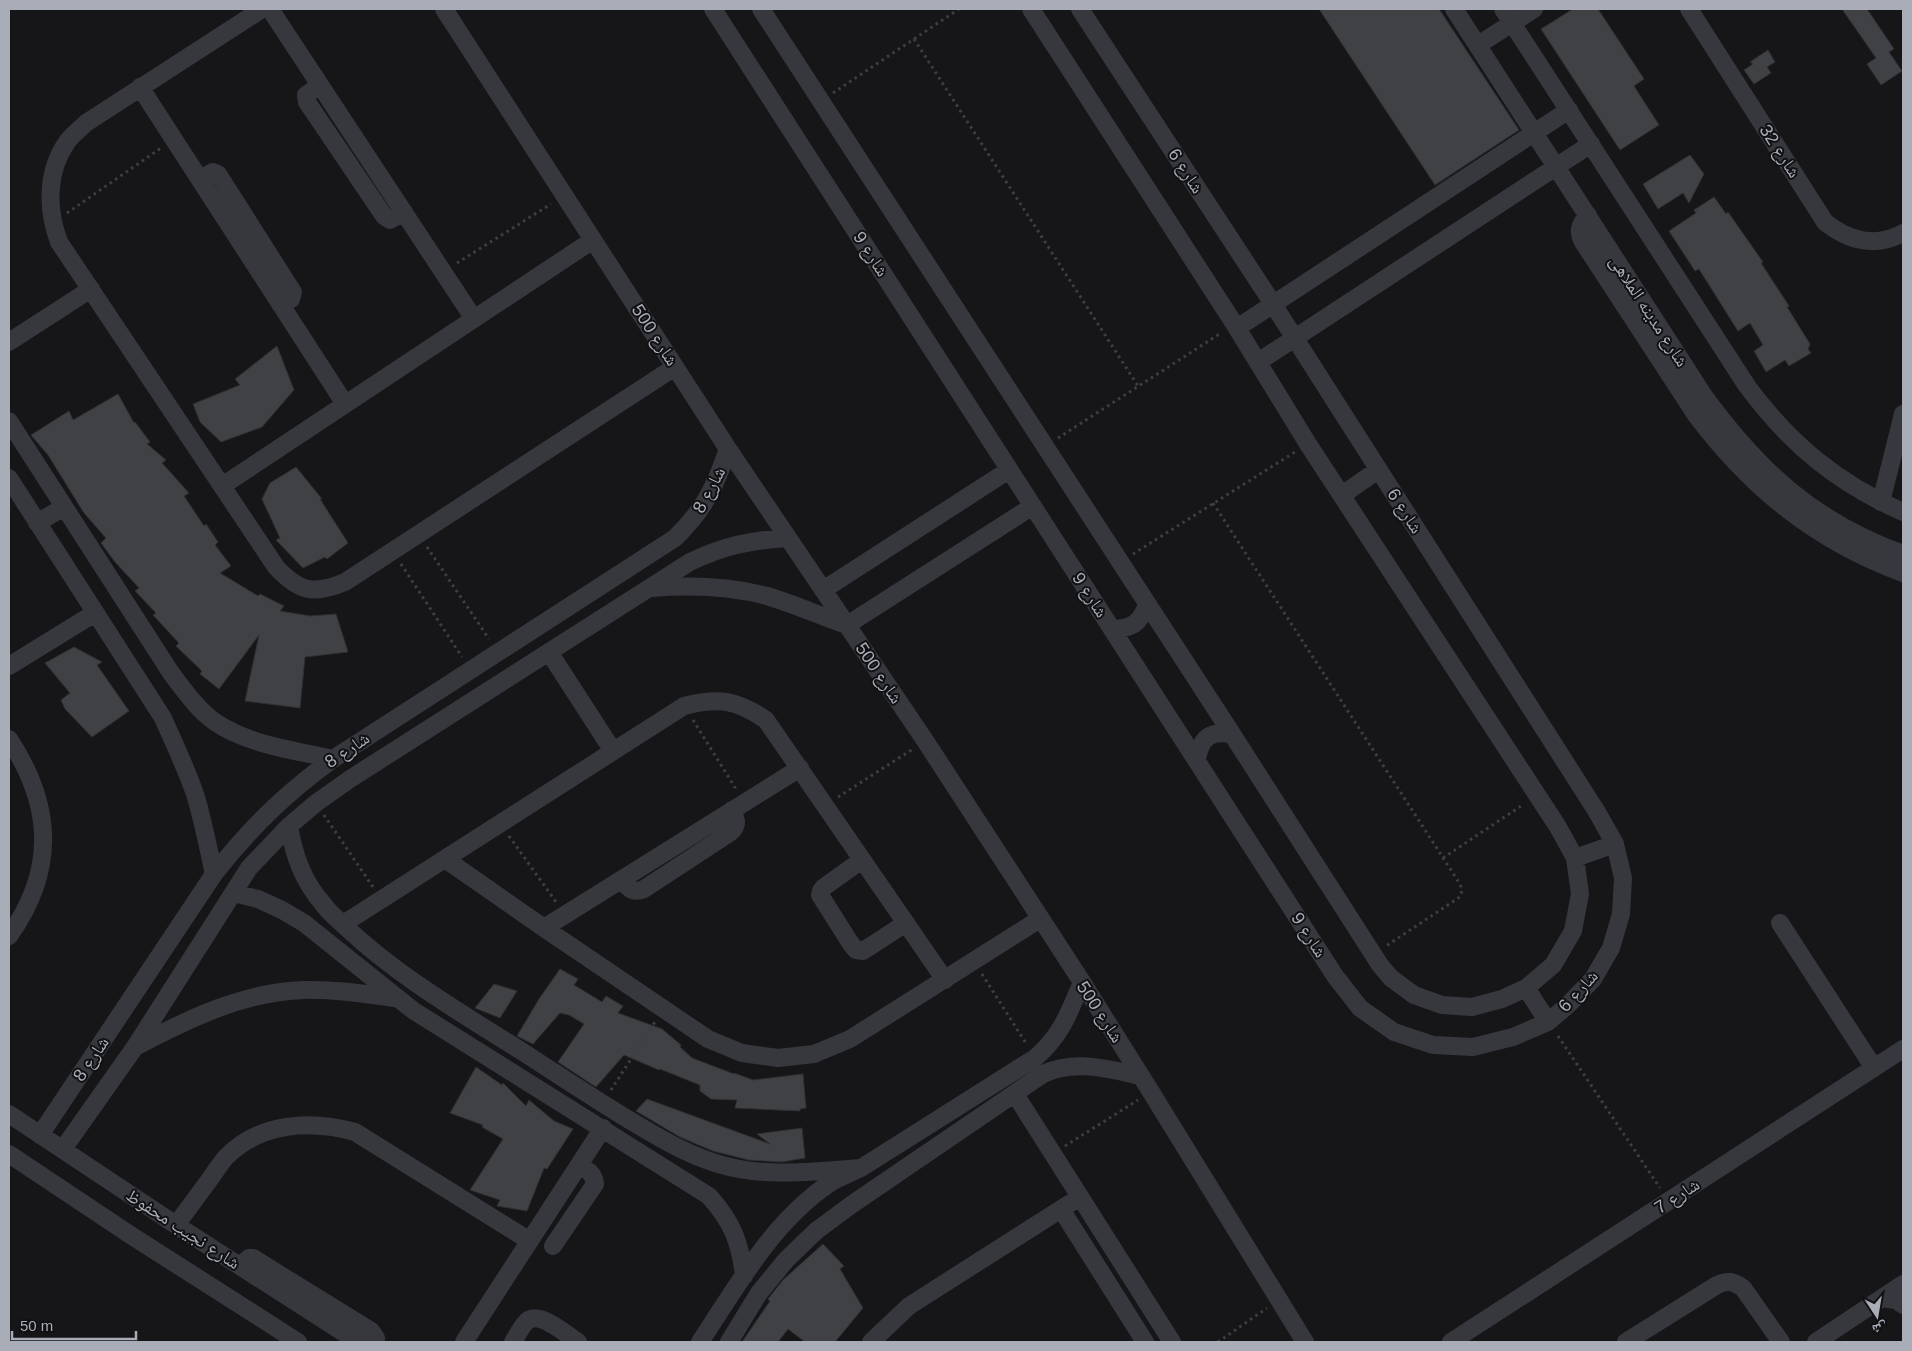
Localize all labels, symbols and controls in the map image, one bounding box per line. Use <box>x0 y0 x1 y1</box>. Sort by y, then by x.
street label: شارع 32 <box>1755 121 1805 182</box>
street label: شارع 6 <box>1163 145 1208 198</box>
street label: شارع 9 <box>848 228 893 281</box>
street label: شارع مدينه الملاهى <box>1605 252 1692 371</box>
street label: شارع 500 <box>627 301 682 370</box>
street label: شارع 8 <box>689 464 730 517</box>
street label: شارع 6 <box>1382 485 1427 538</box>
street label: شارع 9 <box>1067 569 1112 622</box>
street label: شارع 500 <box>851 639 907 708</box>
street label: شارع 8 <box>321 728 374 773</box>
street label: شارع 9 <box>1286 909 1331 962</box>
street label: شارع 6 <box>1554 966 1603 1017</box>
street label: شارع 500 <box>1072 978 1127 1047</box>
street label: شارع 8 <box>69 1033 114 1086</box>
street label: شارع 7 <box>1651 1174 1704 1219</box>
street label: شارع نجيب محفوظ <box>122 1185 244 1274</box>
north arrow <box>1852 1291 1902 1341</box>
scale bar <box>12 1308 136 1340</box>
text: 50 m <box>20 1317 53 1334</box>
text: ش <box>1870 1318 1889 1338</box>

